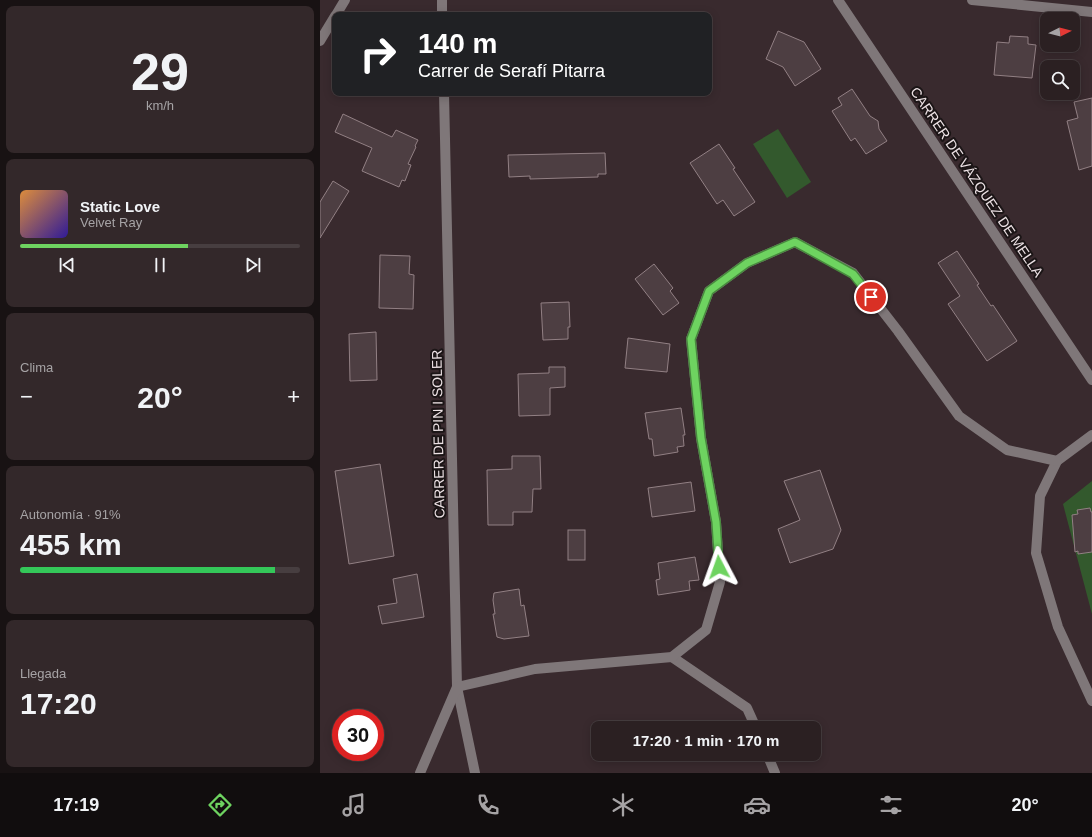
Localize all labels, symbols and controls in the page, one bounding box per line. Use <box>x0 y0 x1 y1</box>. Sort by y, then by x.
north arrow <box>1040 12 1080 52</box>
map controls <box>1040 12 1080 100</box>
icon: right <box>352 28 404 80</box>
text: 140 m <box>418 28 497 59</box>
text: 29 <box>131 43 189 101</box>
button: search <box>1040 60 1080 100</box>
text: Carrer de Serafí Pitarra <box>418 61 605 81</box>
street label: CARRER DE VÁZQUEZ DE MELLA <box>907 84 1047 281</box>
text: km/h <box>146 98 174 113</box>
text: Static Love <box>80 198 160 215</box>
text: Velvet Ray <box>80 215 142 230</box>
icon: previous <box>56 254 78 276</box>
icon: pause <box>149 254 171 276</box>
icon: next <box>242 254 264 276</box>
pin <box>854 280 888 314</box>
icon: arrive <box>860 286 882 308</box>
street label: CARRER DE PIN I SOLER <box>429 349 447 519</box>
text: Clima <box>20 360 53 375</box>
text: 20° <box>137 381 183 414</box>
text: − <box>20 384 33 409</box>
text: + <box>287 384 300 409</box>
text: Autonomía · 91% <box>20 507 120 522</box>
text: 455 km <box>20 528 122 561</box>
position arrow <box>698 546 740 588</box>
text: Llegada <box>20 666 66 681</box>
text: 17:20 <box>20 687 97 720</box>
speed limit sign: 30 <box>332 709 384 761</box>
text: 17:20 · 1 min · 170 m <box>633 732 779 749</box>
icon: directions <box>206 791 234 819</box>
icon: music <box>340 791 368 819</box>
icon: phone <box>474 791 502 819</box>
icon: climate <box>609 791 637 819</box>
icon: car <box>743 791 771 819</box>
icon: filters <box>877 791 905 819</box>
text: 17:19 <box>53 795 99 815</box>
text: 20° <box>1012 795 1039 815</box>

